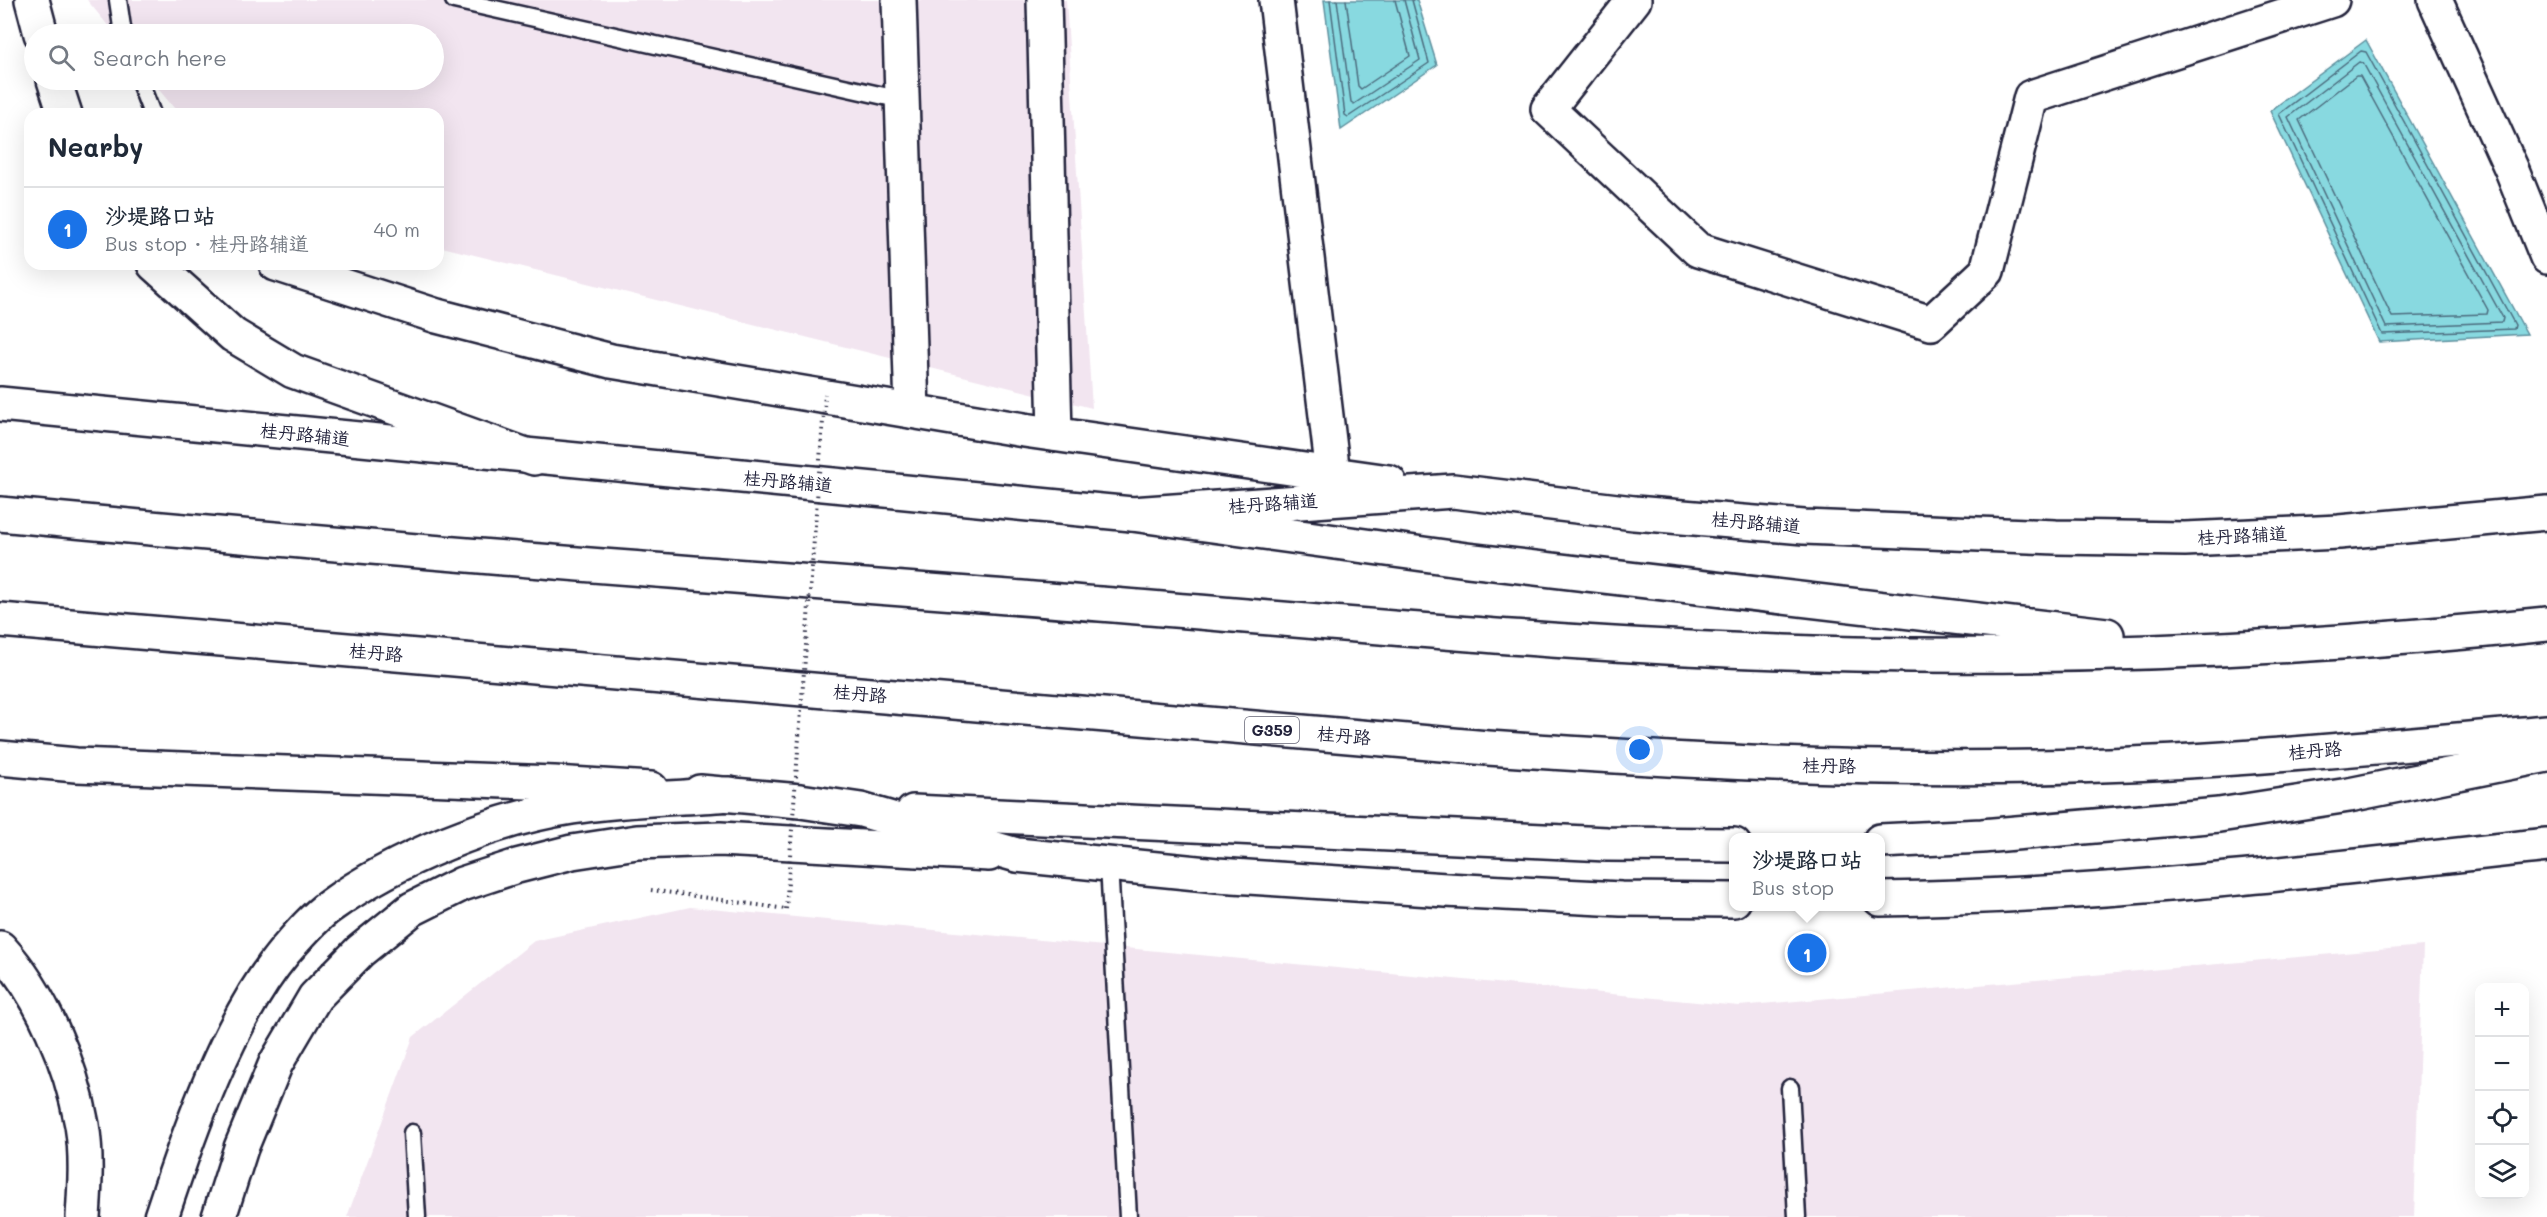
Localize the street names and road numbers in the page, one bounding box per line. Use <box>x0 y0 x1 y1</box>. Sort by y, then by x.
street label: 桂丹路辅道 <box>259 417 351 451</box>
street label: 桂丹路辅道 <box>742 465 834 497</box>
street label: 桂丹路辅道 <box>1227 488 1319 518</box>
street label: 桂丹路辅道 <box>1710 506 1802 538</box>
street label: 桂丹路辅道 <box>2196 521 2288 549</box>
street label: 桂丹路 <box>348 638 404 666</box>
street label: 桂丹路 <box>832 679 888 707</box>
road number: G359 <box>1245 717 1299 743</box>
street label: 桂丹路 <box>1316 721 1372 749</box>
street label: 桂丹路 <box>2287 736 2343 764</box>
street label: 桂丹路 <box>1802 753 1856 777</box>

